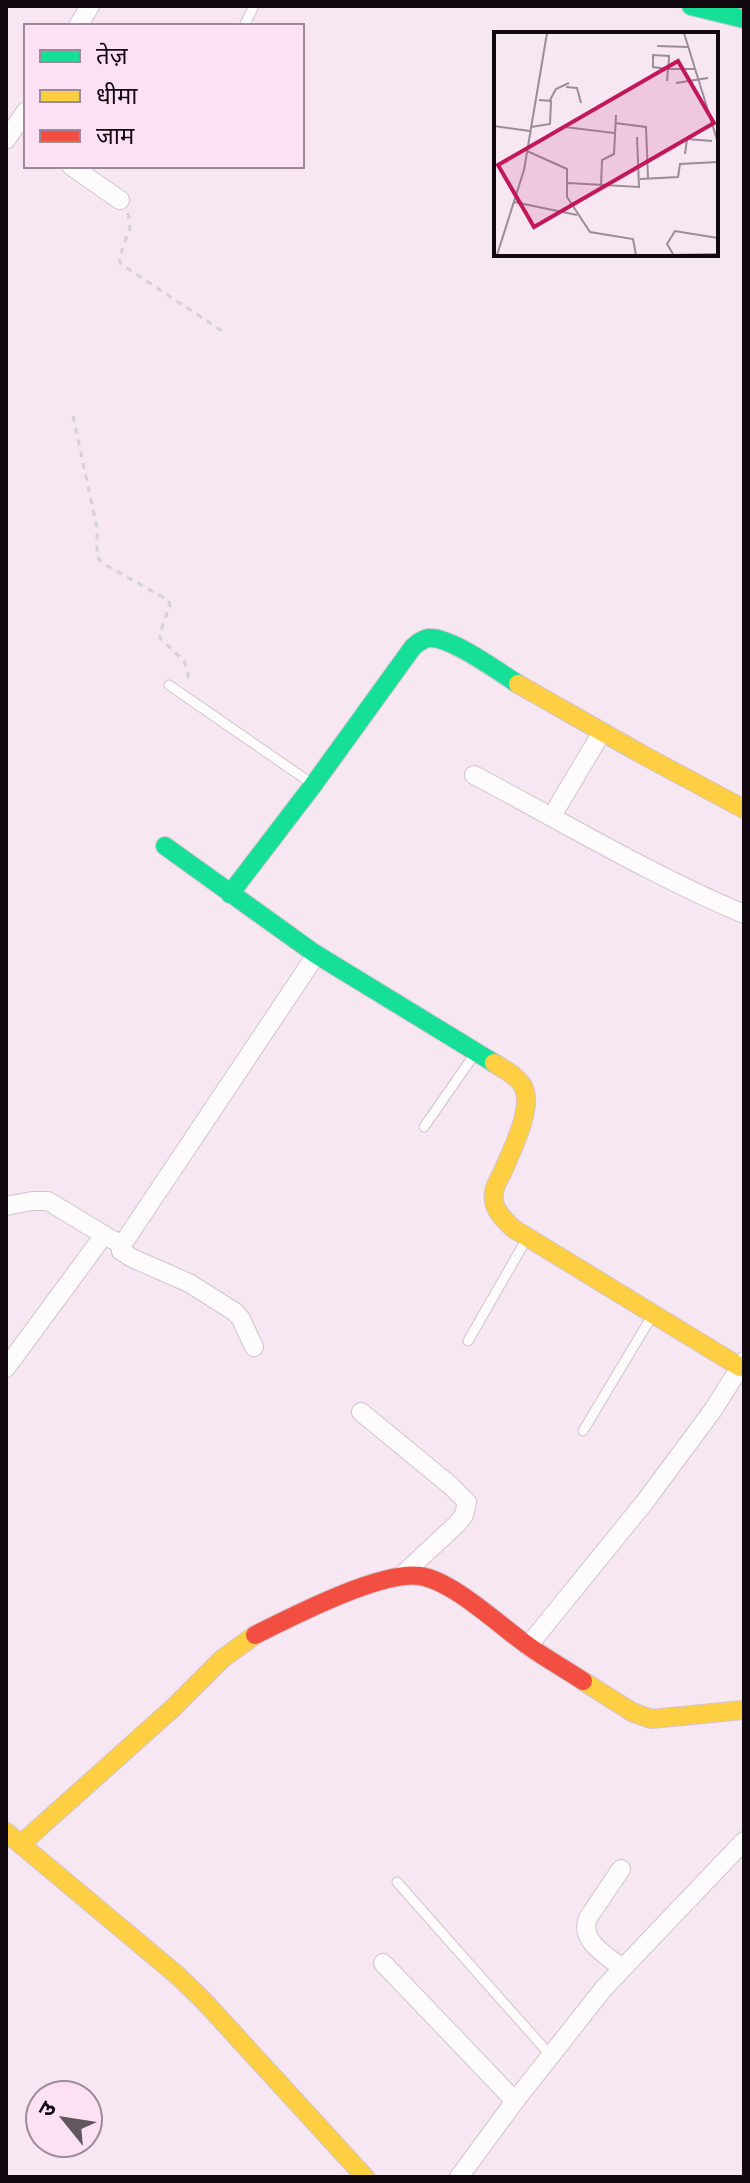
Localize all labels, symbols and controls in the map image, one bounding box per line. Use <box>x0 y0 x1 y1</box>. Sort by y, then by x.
legend <box>24 24 304 168</box>
inset map <box>494 32 718 256</box>
text: तेज़ <box>96 42 129 71</box>
text: धीमा <box>96 82 138 111</box>
text: जाम <box>96 122 135 151</box>
north arrow <box>24 2079 104 2159</box>
text: उ <box>33 2096 63 2122</box>

